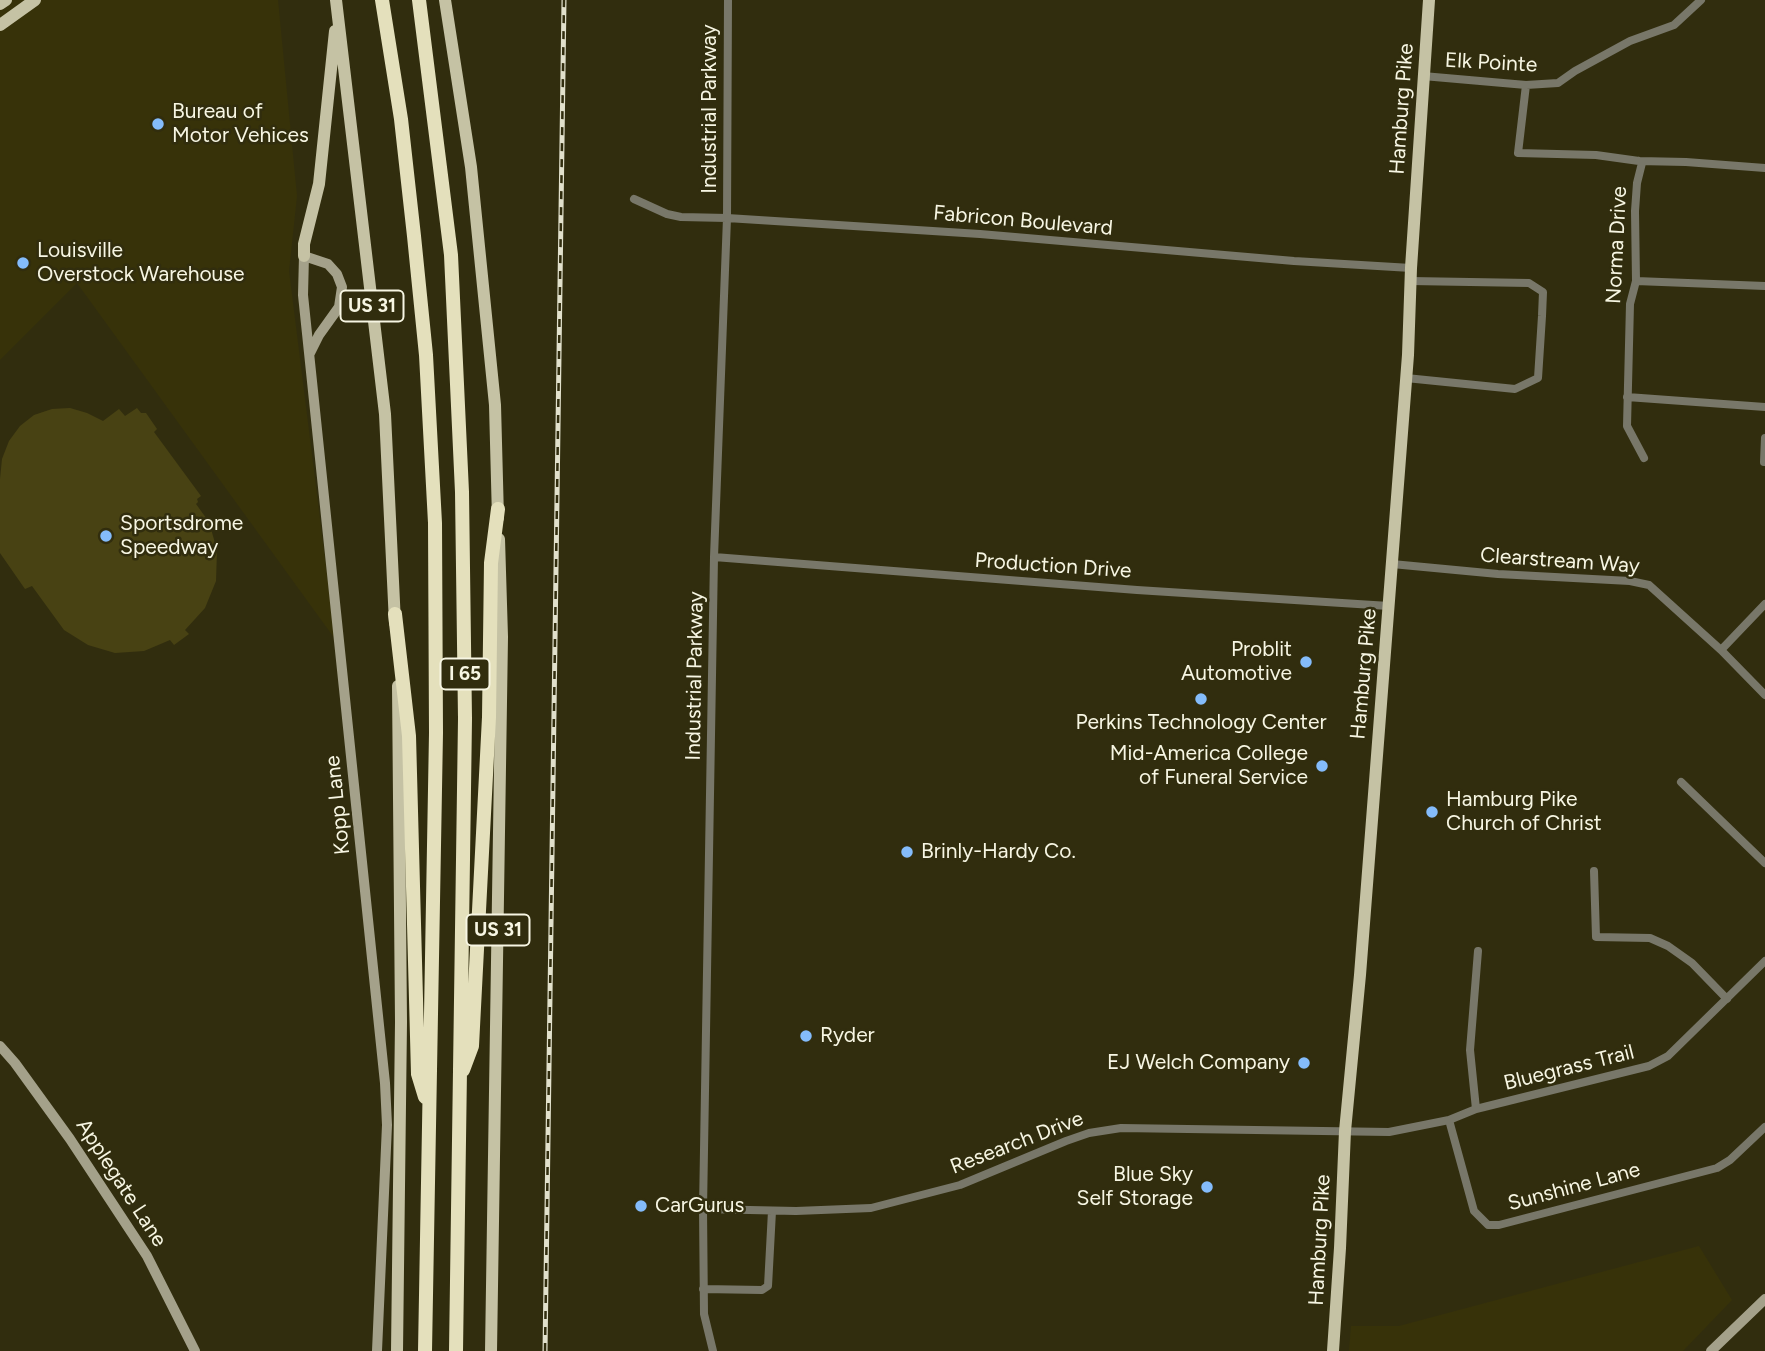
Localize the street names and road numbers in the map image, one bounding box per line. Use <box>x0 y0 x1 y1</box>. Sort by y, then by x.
street label: Industrial Parkway <box>697 24 723 194</box>
street label: Hamburg Pike <box>1385 43 1419 175</box>
street label: Elk Pointe <box>1444 48 1538 78</box>
street label: Norma Drive <box>1601 185 1633 305</box>
street label: Fabricon Boulevard <box>932 201 1114 241</box>
road number: US 31 <box>340 290 404 322</box>
street label: Clearstream Way <box>1479 543 1641 579</box>
street label: Production Drive <box>974 548 1132 584</box>
street label: Industrial Parkway <box>681 591 709 761</box>
street label: Hamburg Pike <box>1346 607 1382 741</box>
road number: I 65 <box>440 659 490 690</box>
street label: Kopp Lane <box>320 754 356 856</box>
road number: US 31 <box>466 914 530 946</box>
street label: Bluegrass Trail <box>1501 1040 1637 1096</box>
street label: Research Drive <box>947 1106 1087 1180</box>
street label: Applegate Lane <box>70 1114 172 1252</box>
street label: Sunshine Lane <box>1505 1157 1643 1217</box>
street label: Hamburg Pike <box>1304 1174 1336 1306</box>

